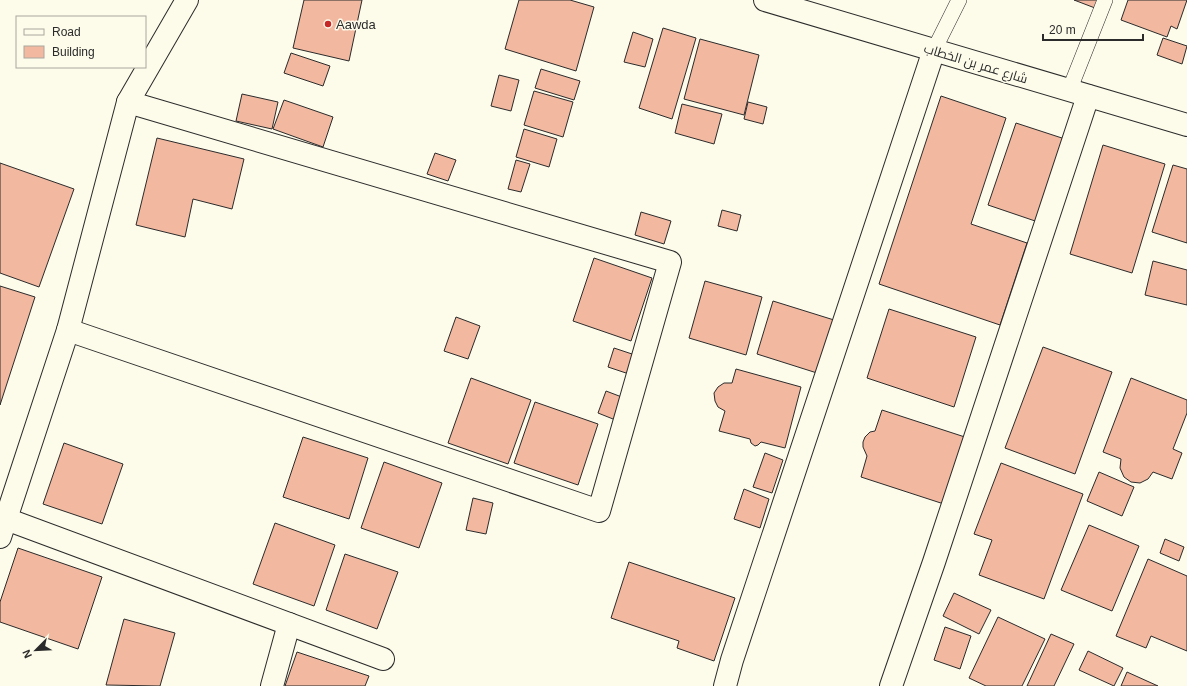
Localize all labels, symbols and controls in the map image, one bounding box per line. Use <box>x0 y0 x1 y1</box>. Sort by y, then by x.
legend <box>16 16 146 68</box>
scale bar <box>1043 16 1143 42</box>
place label: Aawda <box>336 17 377 32</box>
marker: Aawda <box>323 19 333 29</box>
text: 20 m <box>1049 23 1076 37</box>
text: Road <box>52 25 81 39</box>
street label: شارع عمر بن الخطاب <box>922 41 1030 87</box>
text: Building <box>52 45 95 59</box>
north arrow <box>16 630 56 670</box>
text: N <box>20 648 34 660</box>

